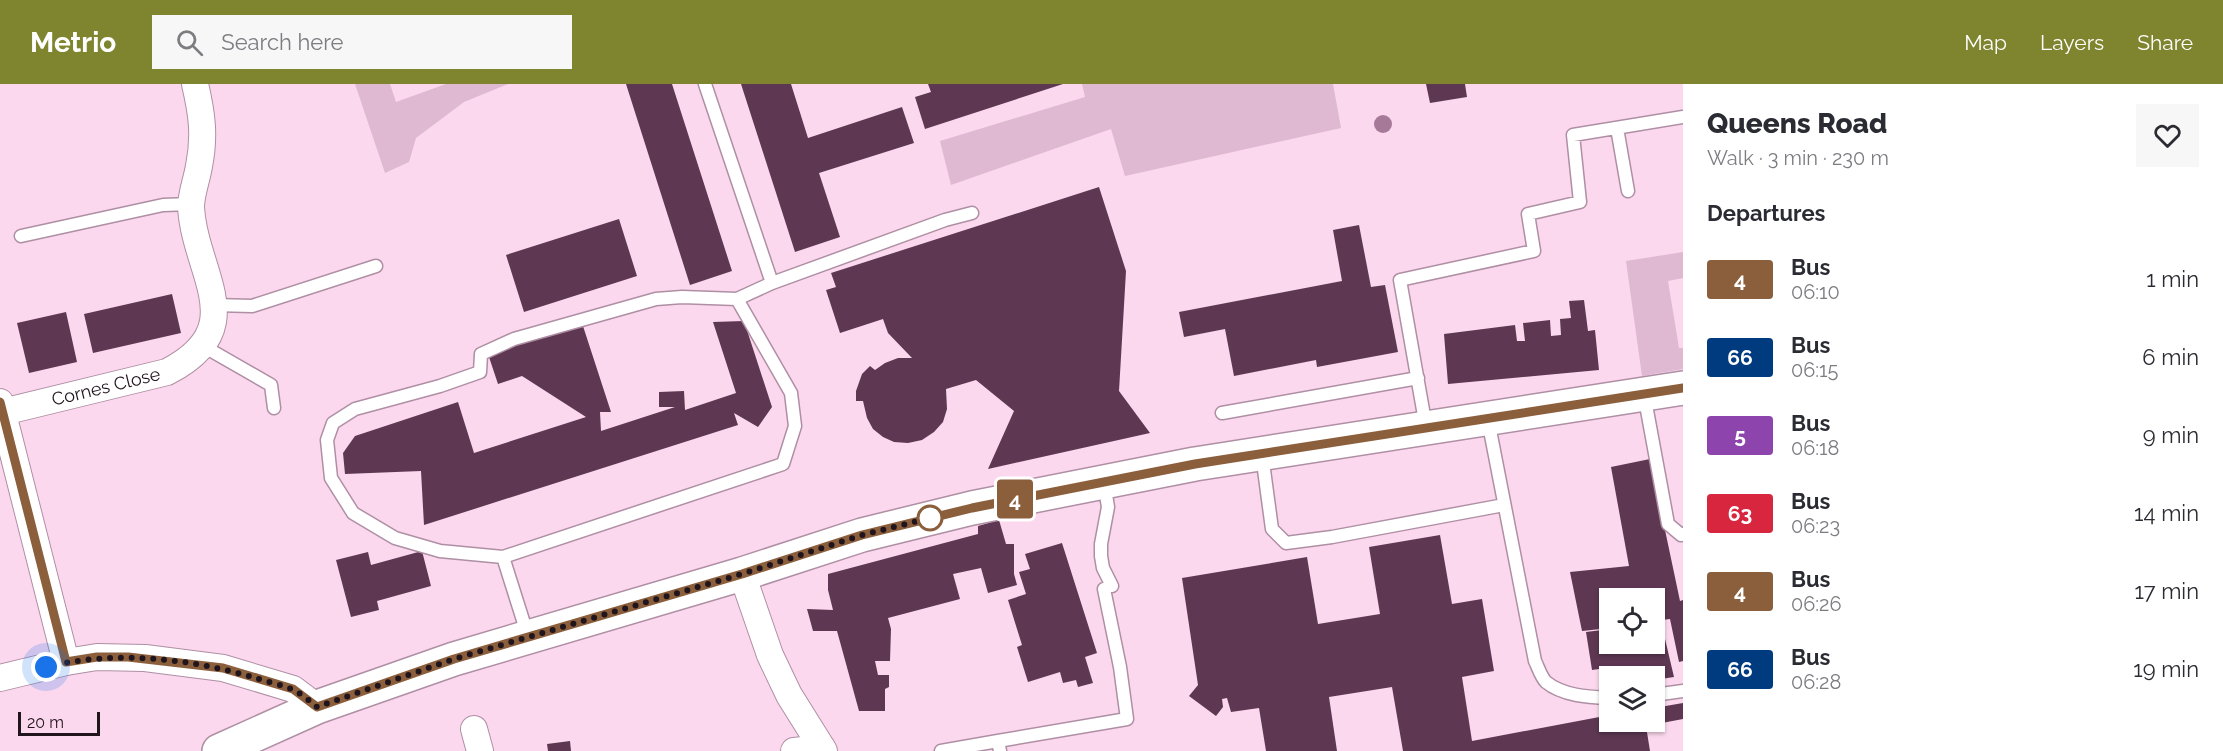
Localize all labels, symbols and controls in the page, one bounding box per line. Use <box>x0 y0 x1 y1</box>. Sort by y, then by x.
search box <box>152 15 572 69</box>
text: Metrio <box>30 26 116 59</box>
icon: search <box>173 26 206 59</box>
text: Search here <box>221 29 343 55</box>
text: Map <box>1964 30 2007 55</box>
text: Layers <box>2040 30 2104 55</box>
text: Share <box>2137 30 2193 55</box>
button: heart <box>2136 104 2199 167</box>
text: Queens Road <box>1707 107 1887 140</box>
text: Walk · 3 min · 230 m <box>1707 146 1889 170</box>
text: Departures <box>1707 200 1825 226</box>
text: Bus <box>1791 254 1830 280</box>
text: 1 min <box>2146 266 2199 292</box>
text: 4 <box>1734 267 1746 292</box>
text: 06:10 <box>1791 280 1840 304</box>
text: Bus <box>1791 332 1830 358</box>
text: 6 min <box>2142 344 2199 370</box>
text: 66 <box>1727 345 1753 370</box>
text: 06:15 <box>1791 358 1839 382</box>
street label: Cornes Close <box>49 363 163 410</box>
text: Bus <box>1791 410 1830 436</box>
text: 9 min <box>2143 422 2199 448</box>
text: 5 <box>1734 423 1746 448</box>
text: 06:18 <box>1791 436 1839 460</box>
line badge: 4 <box>996 480 1034 518</box>
text: 4 <box>1009 487 1021 512</box>
text: Bus <box>1791 488 1830 514</box>
text: 14 min <box>2134 500 2199 526</box>
text: 63 <box>1728 501 1752 526</box>
unlabelled marker <box>917 505 943 531</box>
text: 06:23 <box>1791 514 1840 538</box>
text: Bus <box>1791 566 1830 592</box>
text: 17 min <box>2134 578 2199 604</box>
text: 4 <box>1734 579 1746 604</box>
map controls <box>1599 588 1665 732</box>
button: locate <box>1599 588 1665 654</box>
text: 06:26 <box>1791 592 1842 616</box>
text: Bus <box>1791 644 1830 670</box>
your location <box>31 652 61 682</box>
text: 19 min <box>2133 656 2199 682</box>
text: 66 <box>1727 657 1753 682</box>
button: layers <box>1599 666 1665 732</box>
text: 06:28 <box>1791 670 1841 694</box>
scale bar <box>18 709 100 736</box>
text: 20 m <box>27 713 64 732</box>

